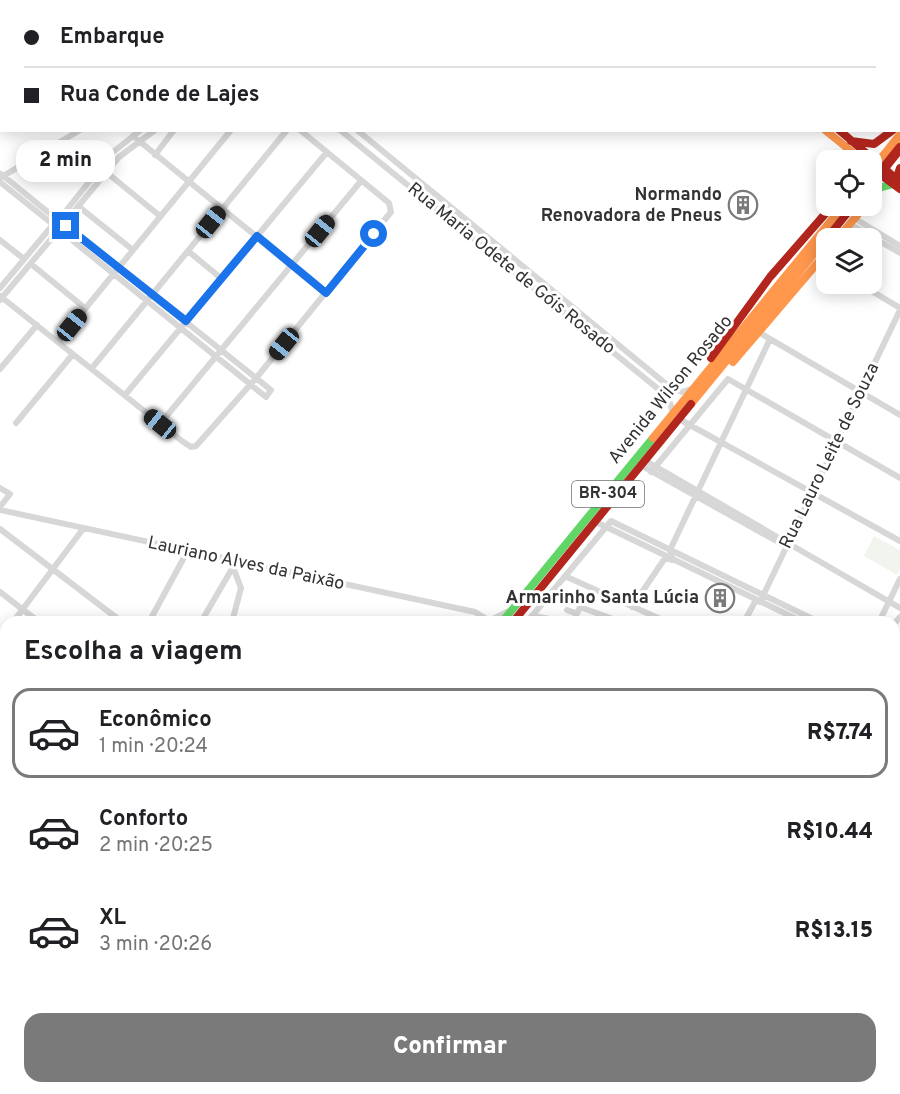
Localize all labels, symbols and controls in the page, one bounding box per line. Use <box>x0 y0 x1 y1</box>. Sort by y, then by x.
text: Embarque <box>60 24 164 51</box>
text: Rua Conde de Lajes <box>60 82 260 109</box>
callout: 2 min <box>16 139 116 181</box>
text: 2 min <box>39 148 92 174</box>
map controls <box>816 150 882 294</box>
button: locate <box>816 150 882 216</box>
street label: Rua Maria Odete de Góis Rosado <box>402 178 620 360</box>
place label: Normando Renovadora de Pneus <box>541 184 722 228</box>
building icon: Normando Renovadora de Pneus <box>727 189 759 221</box>
car <box>193 202 229 242</box>
car <box>302 211 338 251</box>
route end <box>52 212 79 239</box>
route start <box>360 220 387 247</box>
button: layers <box>816 228 882 294</box>
car <box>54 305 90 345</box>
street label: Avenida Wilson Rosado <box>604 311 738 469</box>
car <box>266 324 302 364</box>
street label: Rua Lauro Leite de Souza <box>775 359 885 553</box>
car <box>140 406 180 442</box>
road number: BR-304 <box>572 481 644 507</box>
street label: Lauriano Alves da Paixão <box>146 532 346 596</box>
building icon: Armarinho Santa Lúcia <box>704 582 736 614</box>
place label: Armarinho Santa Lúcia <box>506 587 699 610</box>
text: Escolha a viagem <box>24 635 243 669</box>
icon: car <box>27 706 81 760</box>
text: Econômico <box>99 707 212 734</box>
text: R$7.74 <box>807 720 873 747</box>
text: 1 min · 20:24 <box>99 734 208 760</box>
icon: car <box>27 805 81 859</box>
text: Conforto <box>99 806 188 833</box>
text: R$10.44 <box>787 819 873 846</box>
text: 2 min · 20:25 <box>99 833 213 859</box>
icon: car <box>27 904 81 958</box>
text: XL <box>99 905 126 932</box>
text: R$13.15 <box>795 918 873 945</box>
text: 3 min · 20:26 <box>99 932 212 958</box>
button: Confirmar <box>24 1013 876 1082</box>

